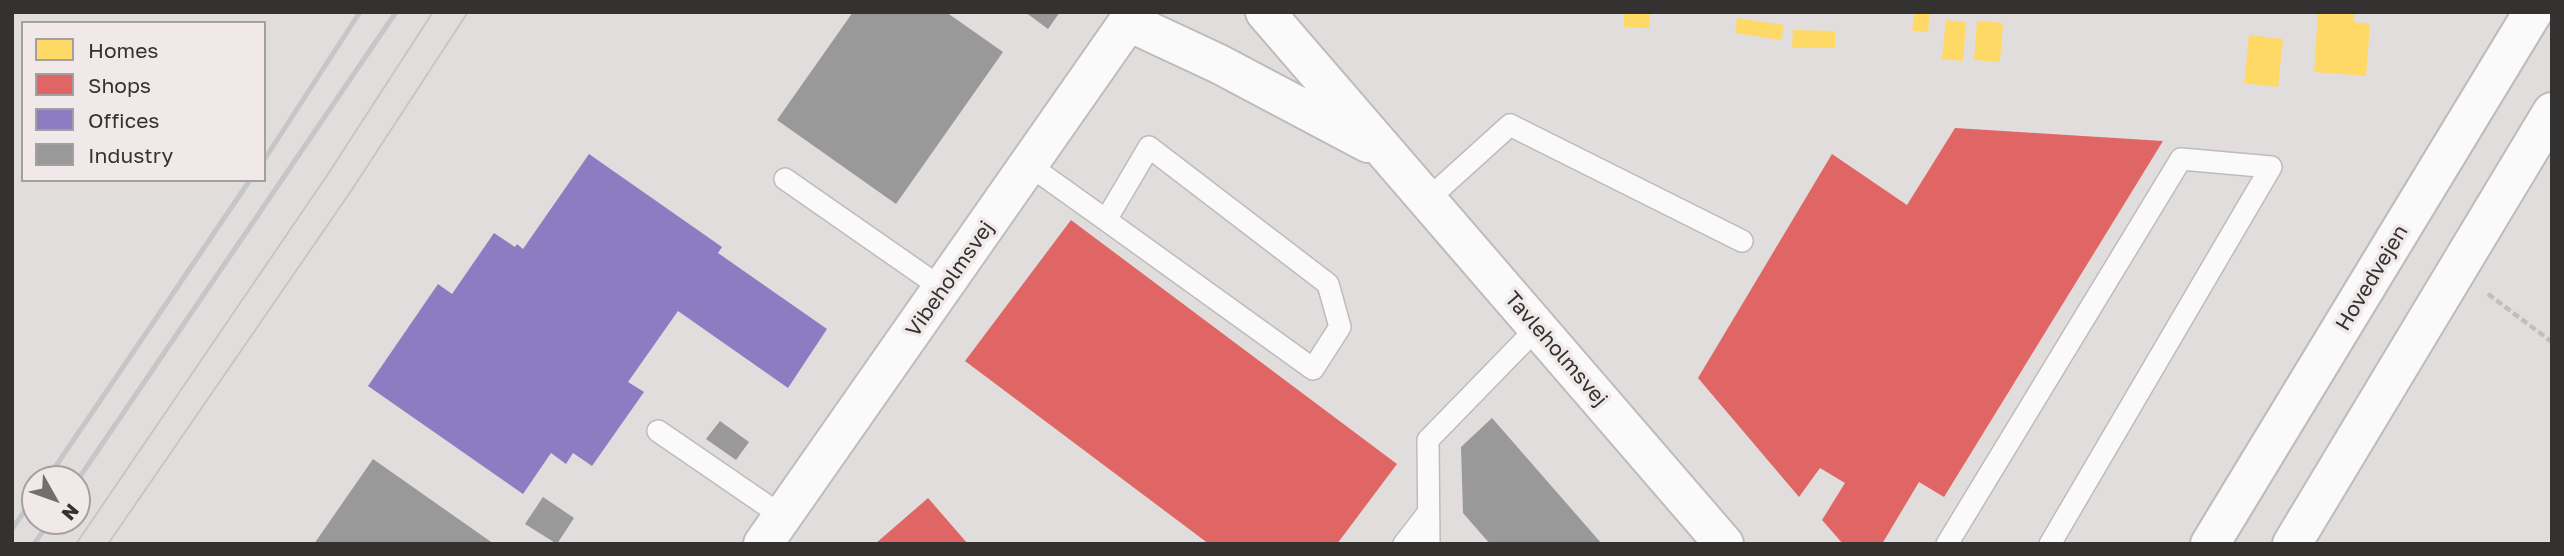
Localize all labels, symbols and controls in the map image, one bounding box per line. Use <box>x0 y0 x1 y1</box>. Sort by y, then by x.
legend <box>21 21 266 182</box>
text: Homes <box>88 37 158 63</box>
text: Shops <box>88 72 151 98</box>
text: Offices <box>88 107 159 133</box>
text: Industry <box>88 142 173 168</box>
street label: Vibeholmsvej <box>901 216 999 342</box>
street label: Hovedvejen <box>2331 221 2413 335</box>
street label: Tavleholmsvej <box>1499 286 1613 412</box>
north arrow <box>21 465 91 535</box>
text: N <box>57 500 84 525</box>

